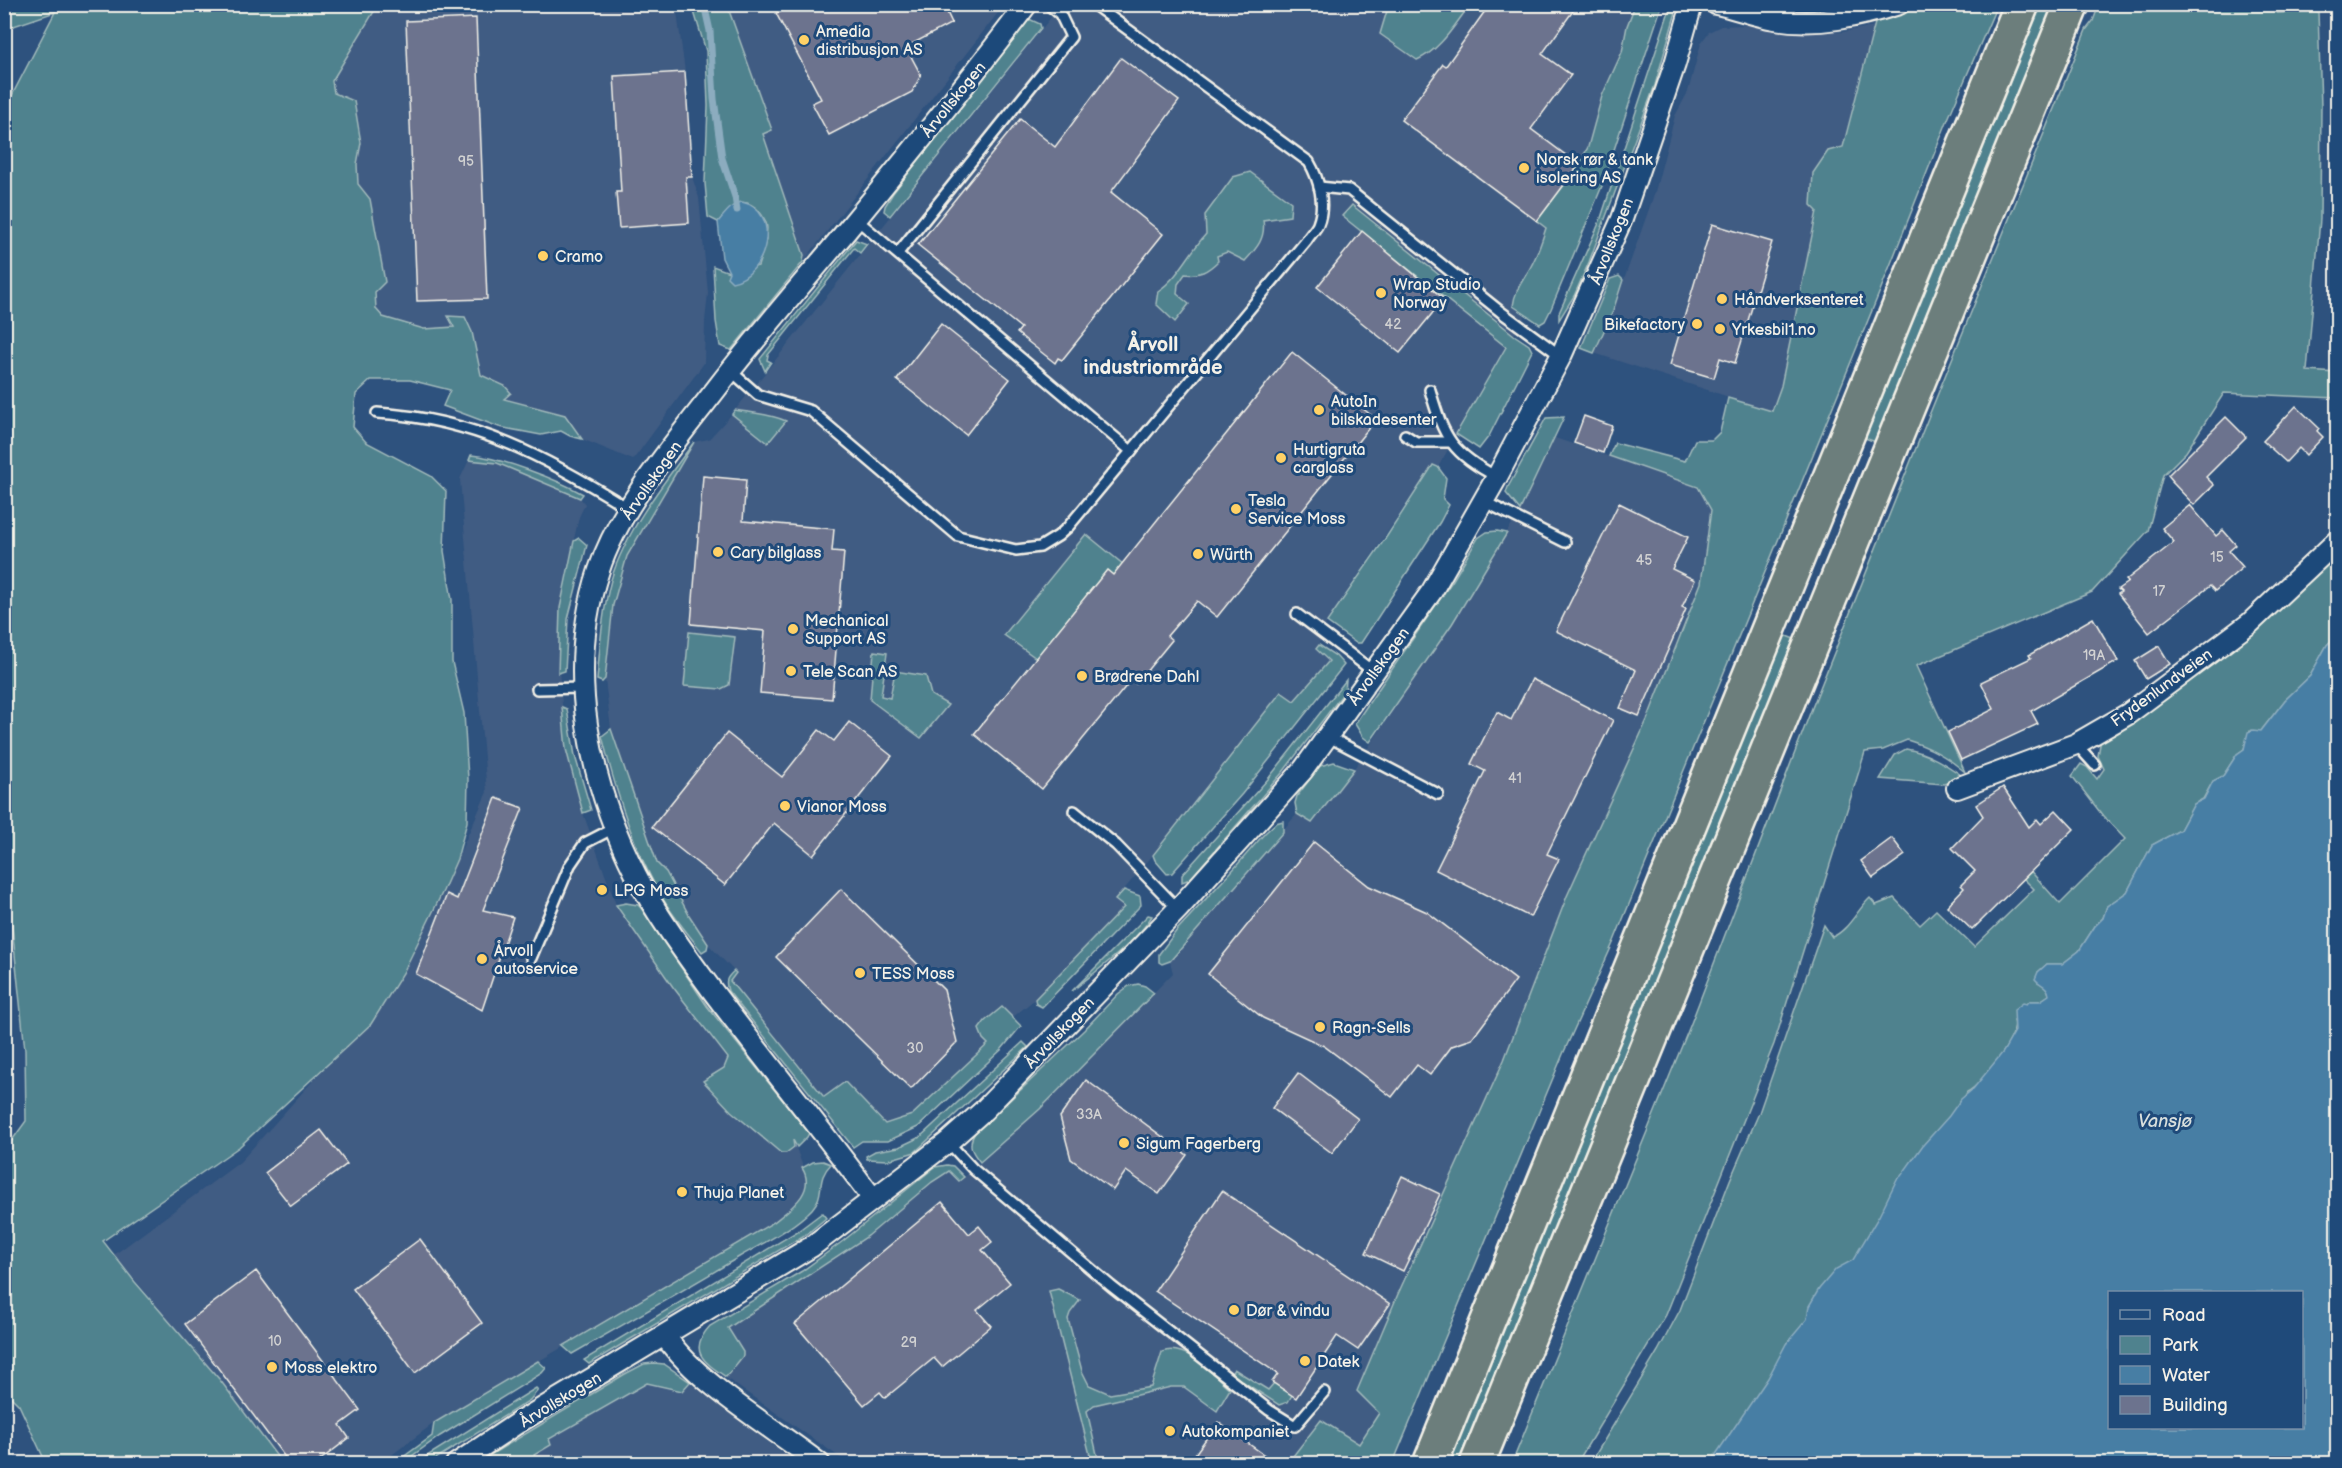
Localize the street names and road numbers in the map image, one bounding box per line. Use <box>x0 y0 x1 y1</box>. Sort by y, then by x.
street label: Årvollskogen <box>916 57 990 142</box>
street label: Årvollskogen <box>1585 195 1638 288</box>
street label: Årvollskogen <box>617 437 686 524</box>
street label: Årvollskogen <box>1343 623 1414 710</box>
street label: Frydenlundveien <box>2108 645 2216 731</box>
street label: Årvollskogen <box>1020 992 1099 1073</box>
street label: Årvollskogen <box>516 1367 605 1432</box>

